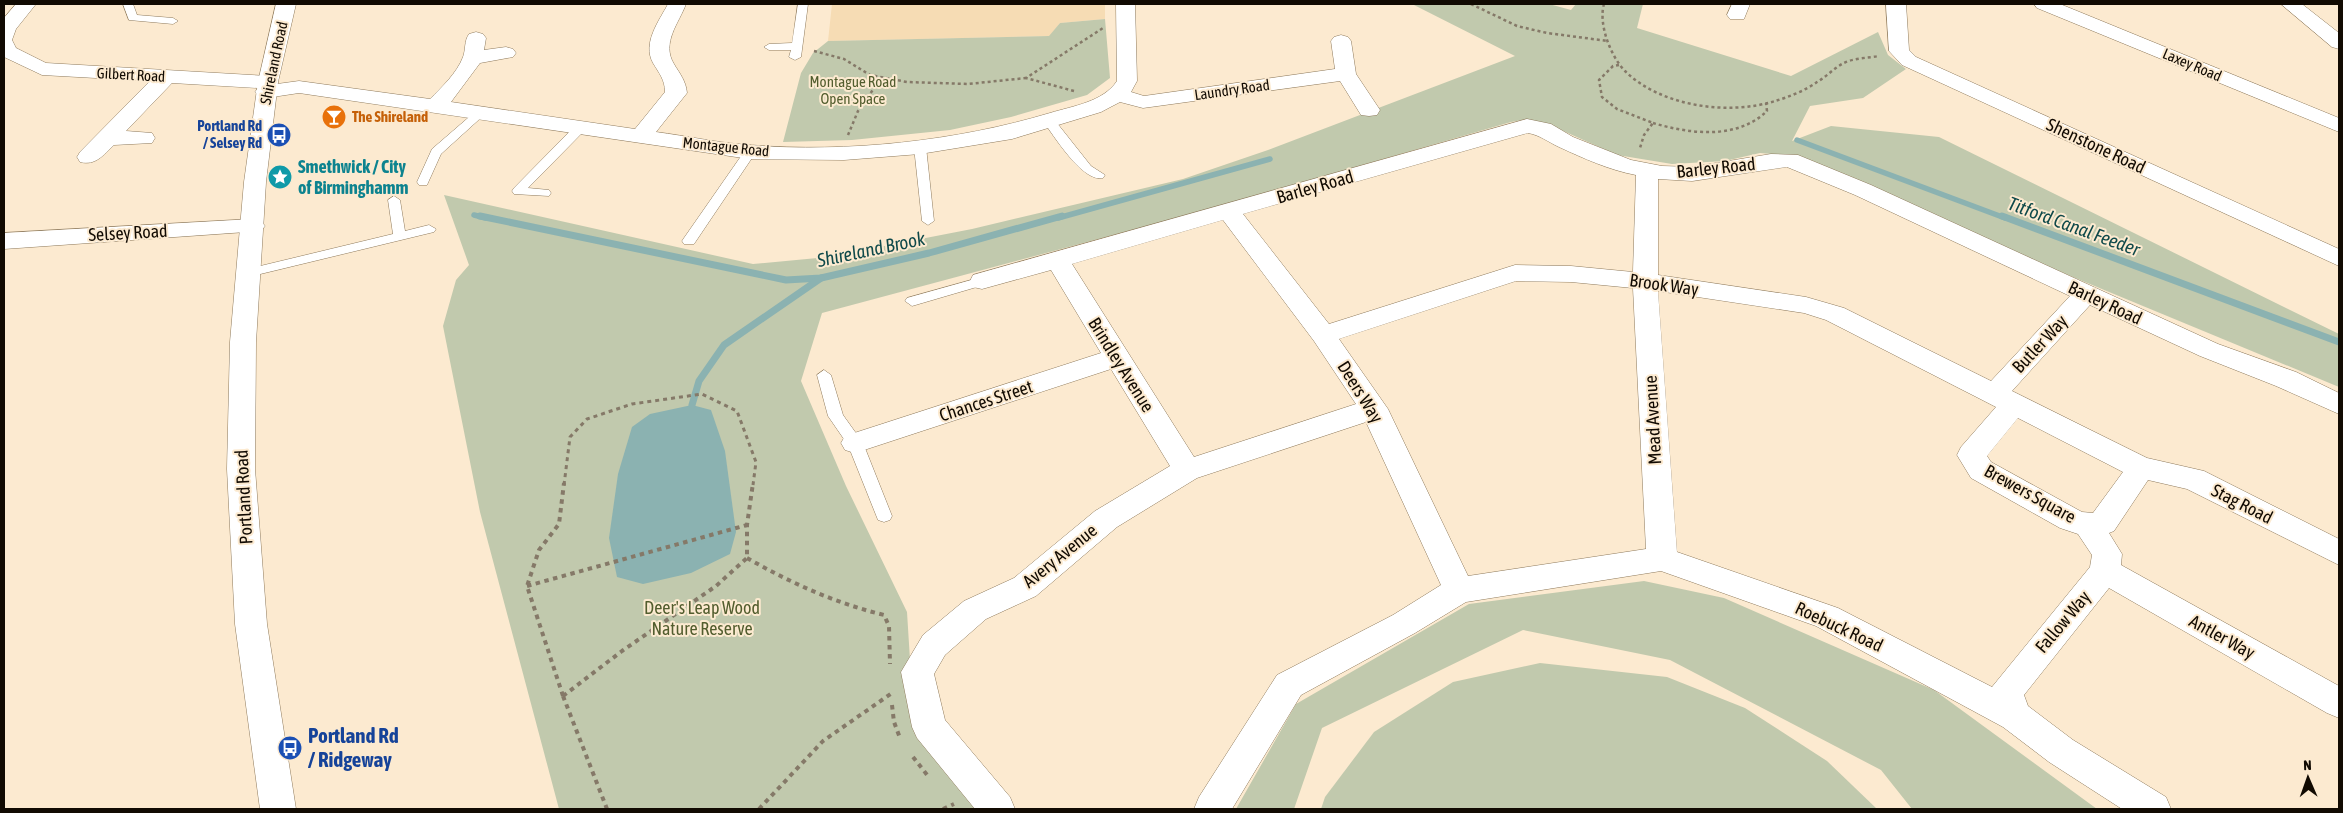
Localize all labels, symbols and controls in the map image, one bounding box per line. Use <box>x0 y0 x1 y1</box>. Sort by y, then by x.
street label: Shireland Road <box>256 20 291 106</box>
street label: Laxey Road <box>2160 45 2224 85</box>
street label: Gilbert Road <box>96 64 166 85</box>
park label: Montague Road Open Space <box>810 73 896 107</box>
street label: Laundry Road <box>1193 76 1271 103</box>
bar icon: The Shireland <box>321 104 347 130</box>
place label: The Shireland <box>352 108 428 125</box>
street label: Shenstone Road <box>2043 113 2149 178</box>
place label: Portland Rd / Selsey Rd <box>197 117 262 151</box>
bus stop icon: Portland Rd / Selsey Rd <box>266 122 292 148</box>
street label: Montague Road <box>682 134 770 159</box>
street label: Barley Road <box>1676 153 1756 182</box>
place label: Smethwick / City of Birminghamm <box>298 156 409 198</box>
place icon: Smethwick / City of Birminghamm <box>267 164 293 190</box>
street label: Barley Road <box>1274 166 1356 208</box>
water label: Titford Canal Feeder <box>2005 192 2144 261</box>
street label: Selsey Road <box>88 220 168 245</box>
water label: Shireland Brook <box>814 227 928 271</box>
street label: Brook Way <box>1628 269 1700 300</box>
street label: Barley Road <box>2065 276 2145 329</box>
street label: Butler Way <box>2008 310 2072 377</box>
street label: Brindley Avenue <box>1084 314 1159 416</box>
street label: Deers Way <box>1333 357 1388 426</box>
street label: Mead Avenue <box>1640 375 1665 465</box>
street label: Chances Street <box>936 376 1035 426</box>
street label: Portland Road <box>231 449 256 545</box>
street label: Brewers Square <box>1981 460 2080 527</box>
street label: Stag Road <box>2208 479 2276 528</box>
street label: Avery Avenue <box>1018 519 1101 592</box>
street label: Fallow Way <box>2031 586 2095 657</box>
park label: Deer's Leap Wood Nature Reserve <box>644 597 760 639</box>
street label: Roebuck Road <box>1792 597 1886 656</box>
street label: Antler Way <box>2186 610 2259 663</box>
place label: Portland Rd / Ridgeway <box>308 723 399 771</box>
bus stop icon: Portland Rd / Ridgeway <box>277 735 303 761</box>
north arrow <box>2283 753 2333 803</box>
text: N <box>2303 757 2312 773</box>

